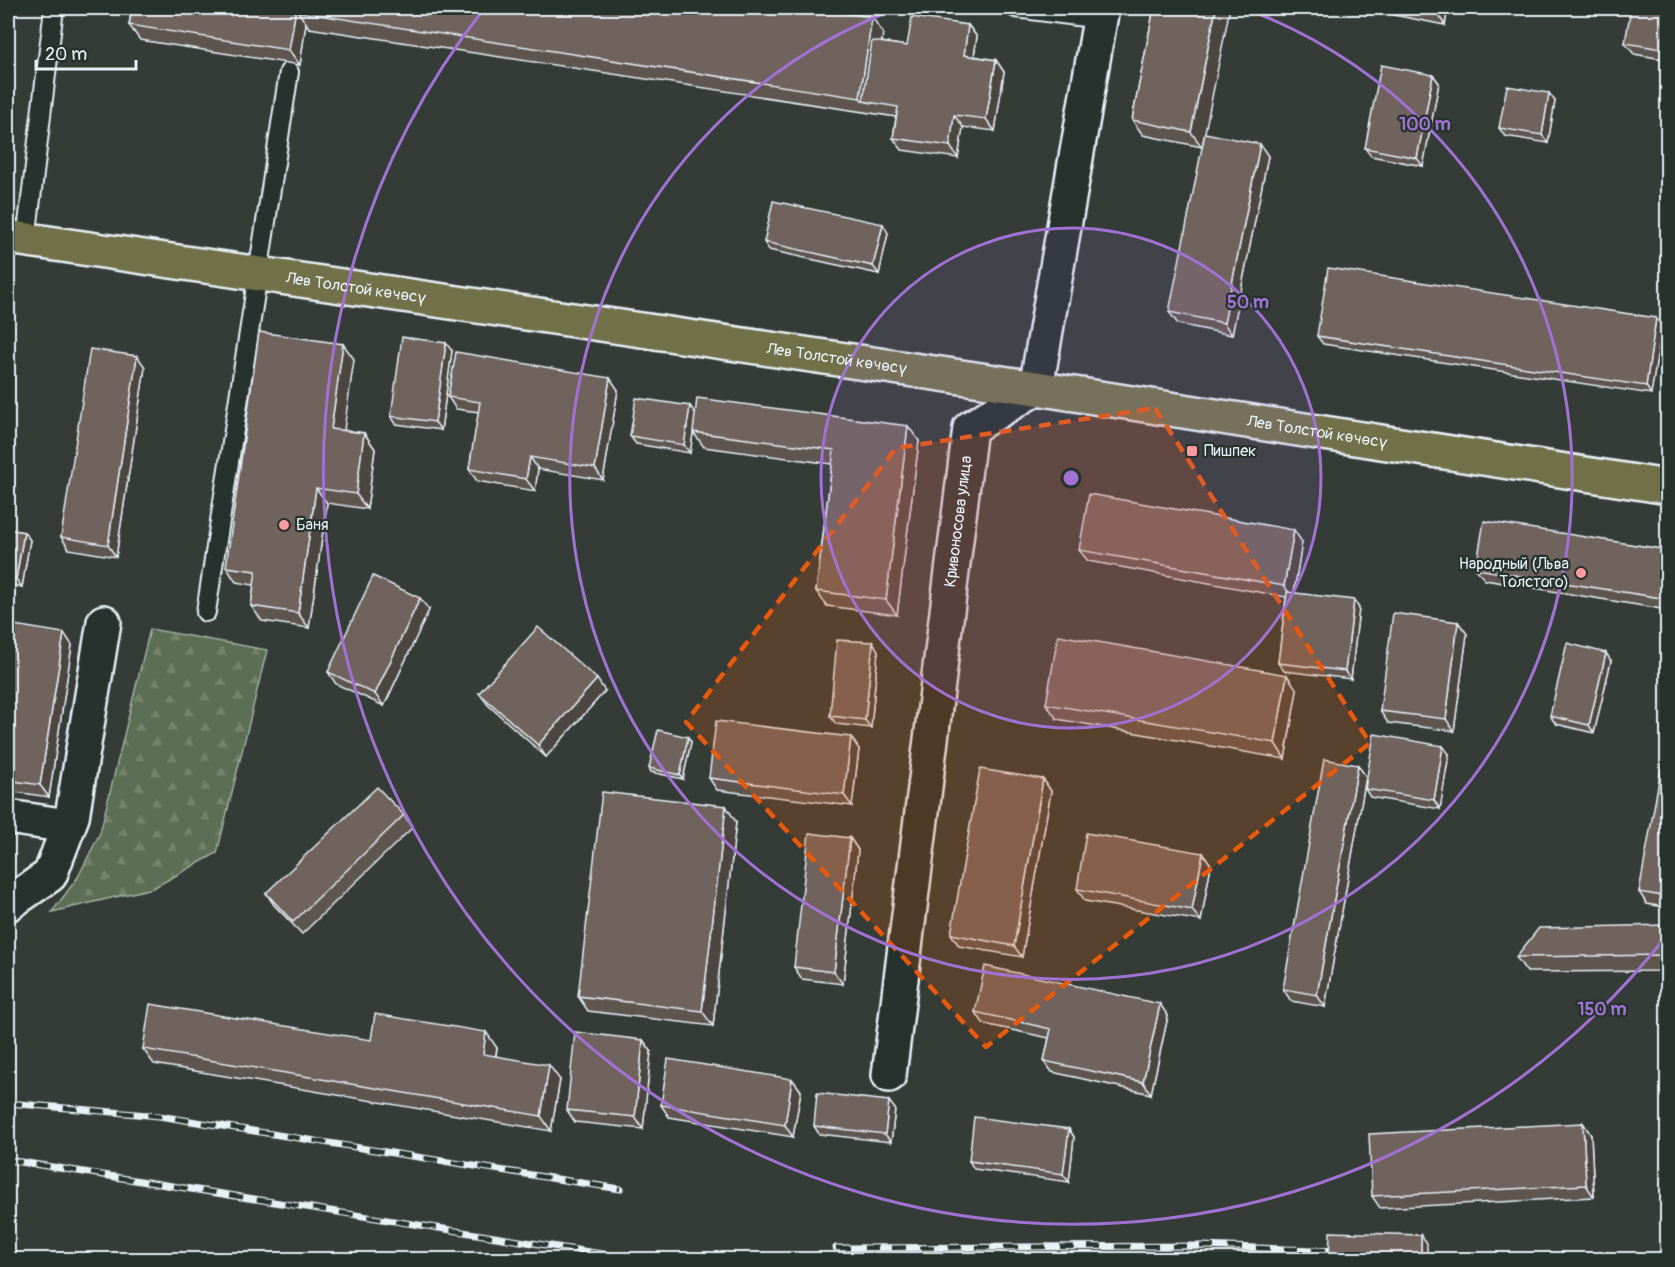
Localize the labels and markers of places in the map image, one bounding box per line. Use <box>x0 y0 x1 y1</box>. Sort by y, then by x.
place label: Пишпек <box>1204 441 1256 461</box>
marker: Пишпек <box>1185 444 1199 458</box>
centre of rings <box>1061 468 1081 488</box>
place label: Баня <box>296 515 329 535</box>
marker: Баня <box>277 518 291 532</box>
place label: Народный (Льва Толстого) <box>1459 554 1569 592</box>
marker: Народный (Льва Толстого) <box>1574 566 1588 580</box>

